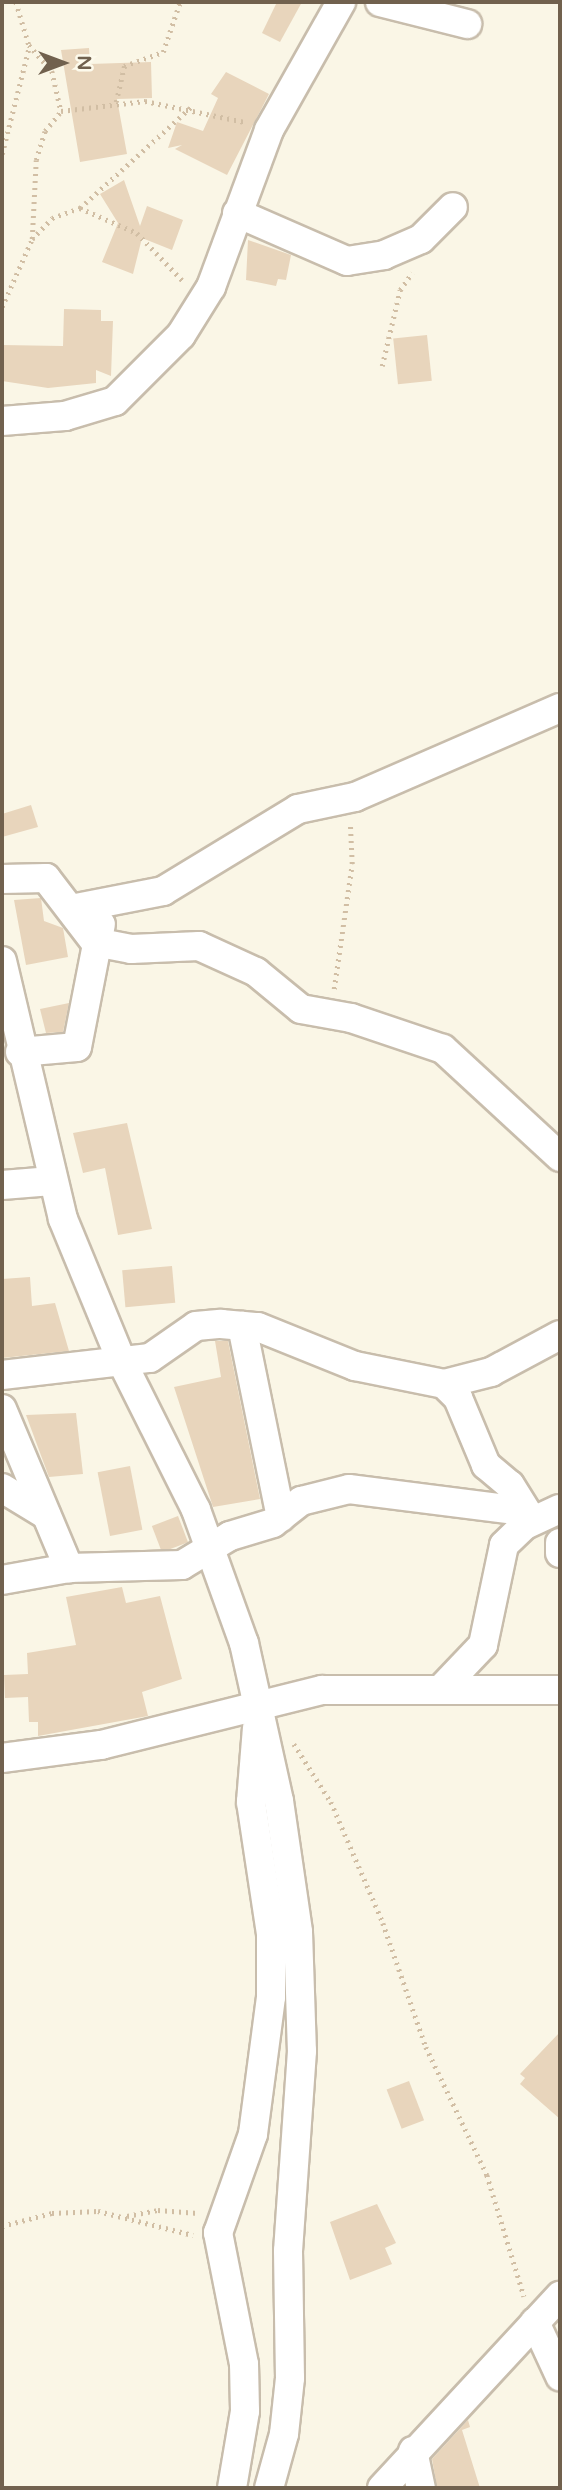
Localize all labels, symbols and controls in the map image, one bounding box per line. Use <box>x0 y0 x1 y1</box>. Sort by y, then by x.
north arrow <box>28 28 98 98</box>
text: N <box>73 55 95 71</box>

